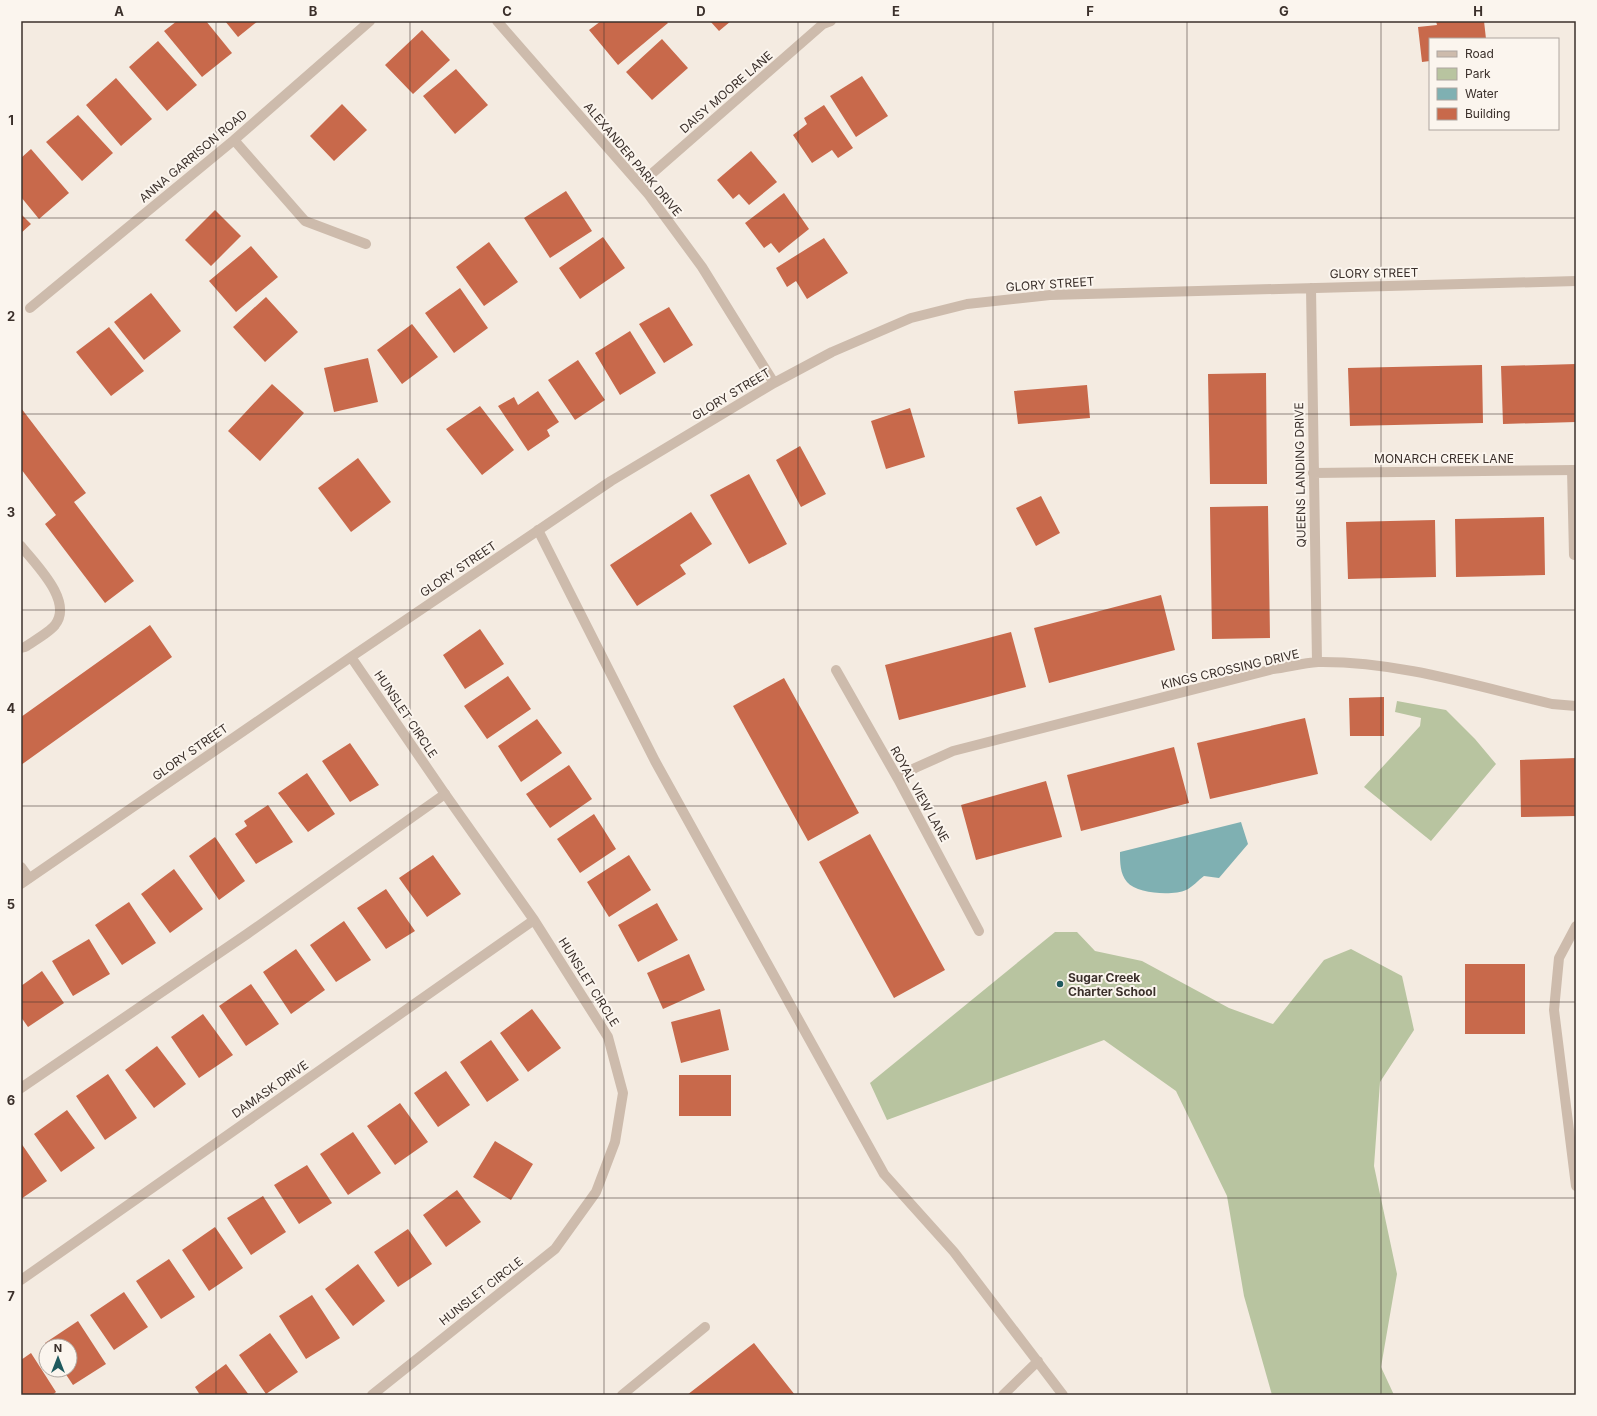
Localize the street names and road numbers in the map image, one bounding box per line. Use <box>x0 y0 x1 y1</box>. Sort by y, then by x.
street label: DAISY MOORE LANE <box>677 48 775 136</box>
street label: ALEXANDER PARK DRIVE <box>581 99 685 219</box>
street label: ANNA GARRISON ROAD <box>136 106 250 206</box>
street label: GLORY STREET <box>1329 265 1419 281</box>
street label: GLORY STREET <box>1005 273 1095 295</box>
street label: GLORY STREET <box>689 365 773 423</box>
street label: QUEENS LANDING DRIVE <box>1291 402 1309 548</box>
street label: MONARCH CREEK LANE <box>1374 451 1514 466</box>
street label: GLORY STREET <box>417 538 499 600</box>
street label: KINGS CROSSING DRIVE <box>1160 646 1300 692</box>
street label: HUNSLET CIRCLE <box>371 667 441 761</box>
street label: GLORY STREET <box>149 720 231 784</box>
street label: ROYAL VIEW LANE <box>887 743 953 845</box>
street label: HUNSLET CIRCLE <box>556 935 622 1029</box>
street label: DAMASK DRIVE <box>229 1057 311 1121</box>
street label: HUNSLET CIRCLE <box>436 1254 526 1328</box>

